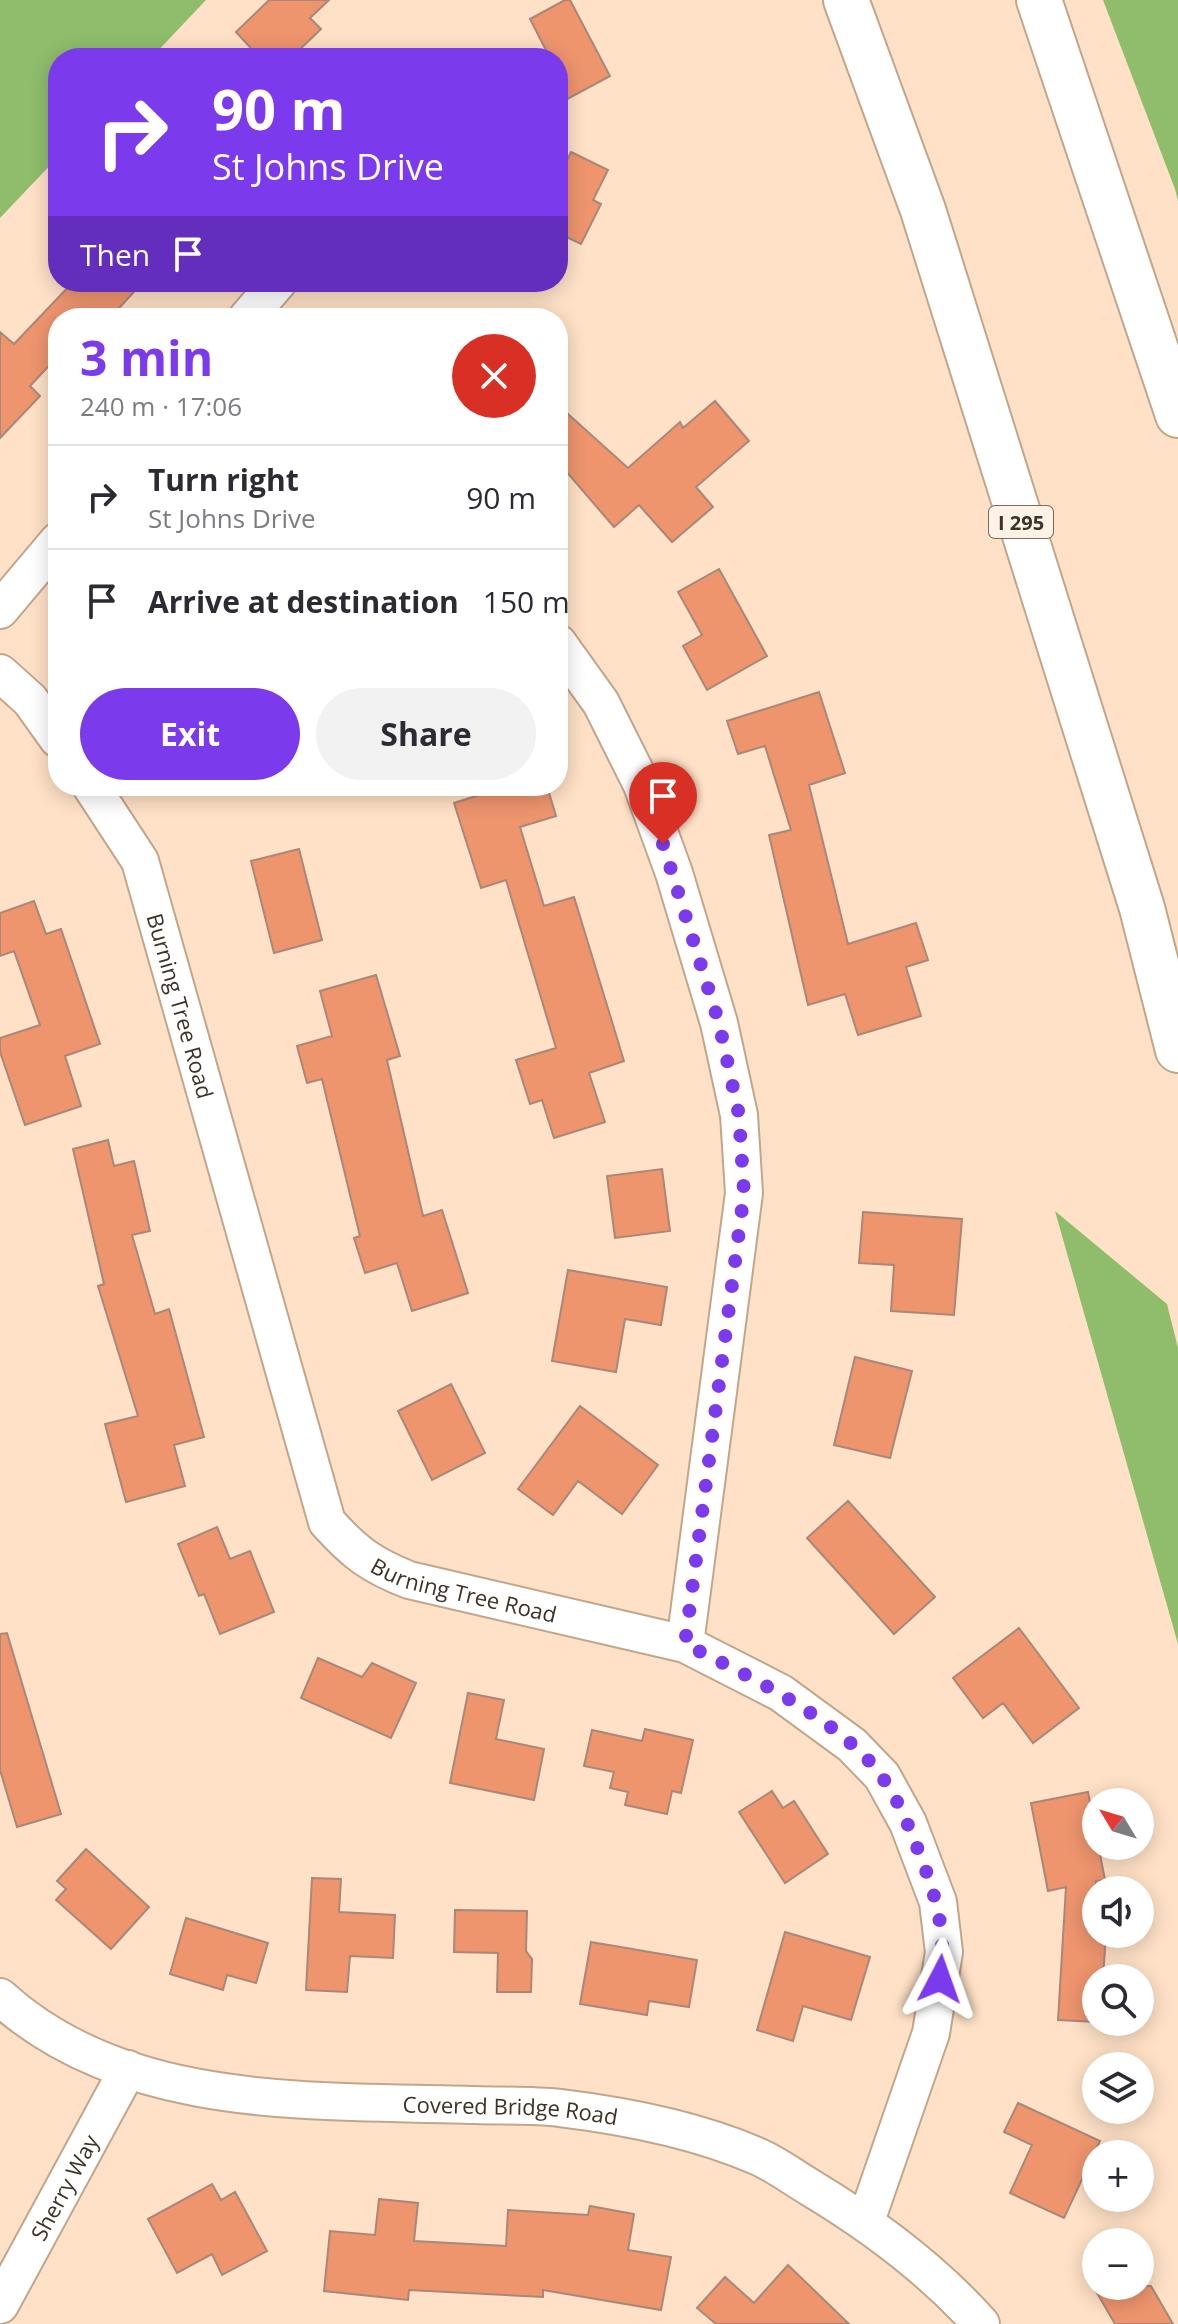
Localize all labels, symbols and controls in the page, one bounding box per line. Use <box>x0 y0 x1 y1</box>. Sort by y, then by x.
text: 90 m <box>212 70 346 146</box>
icon: right <box>80 80 184 184</box>
text: St Johns Drive <box>212 142 444 191</box>
icon: arrive <box>166 232 210 276</box>
text: Then <box>80 234 150 275</box>
text: 3 min <box>80 325 213 390</box>
button: close <box>452 334 536 418</box>
text: 240 m · 17:06 <box>80 388 242 424</box>
text: Turn right <box>148 459 299 500</box>
icon: right <box>80 475 124 519</box>
text: 90 m <box>466 477 536 518</box>
text: St Johns Drive <box>148 500 316 536</box>
road number: I 295 <box>989 506 1053 538</box>
icon: arrive <box>80 579 124 623</box>
text: Arrive at destination <box>148 581 459 622</box>
text: 150 m <box>483 581 570 622</box>
button: Exit <box>80 688 300 780</box>
button: Share <box>316 688 536 780</box>
pin <box>629 762 697 844</box>
icon: arrive <box>641 774 685 818</box>
street label: Burning Tree Road <box>141 910 221 1102</box>
street label: Burning Tree Road <box>366 1550 560 1629</box>
north arrow <box>1082 1788 1154 1860</box>
map controls <box>1082 1788 1154 2300</box>
button: sound <box>1082 1876 1154 1948</box>
position arrow <box>898 1937 982 2021</box>
button: search <box>1082 1964 1154 2036</box>
button: layers <box>1082 2052 1154 2124</box>
street label: Covered Bridge Road <box>402 2088 620 2131</box>
street label: Sherry Way <box>23 2128 105 2245</box>
button: + <box>1082 2140 1154 2212</box>
button: − <box>1082 2228 1154 2300</box>

